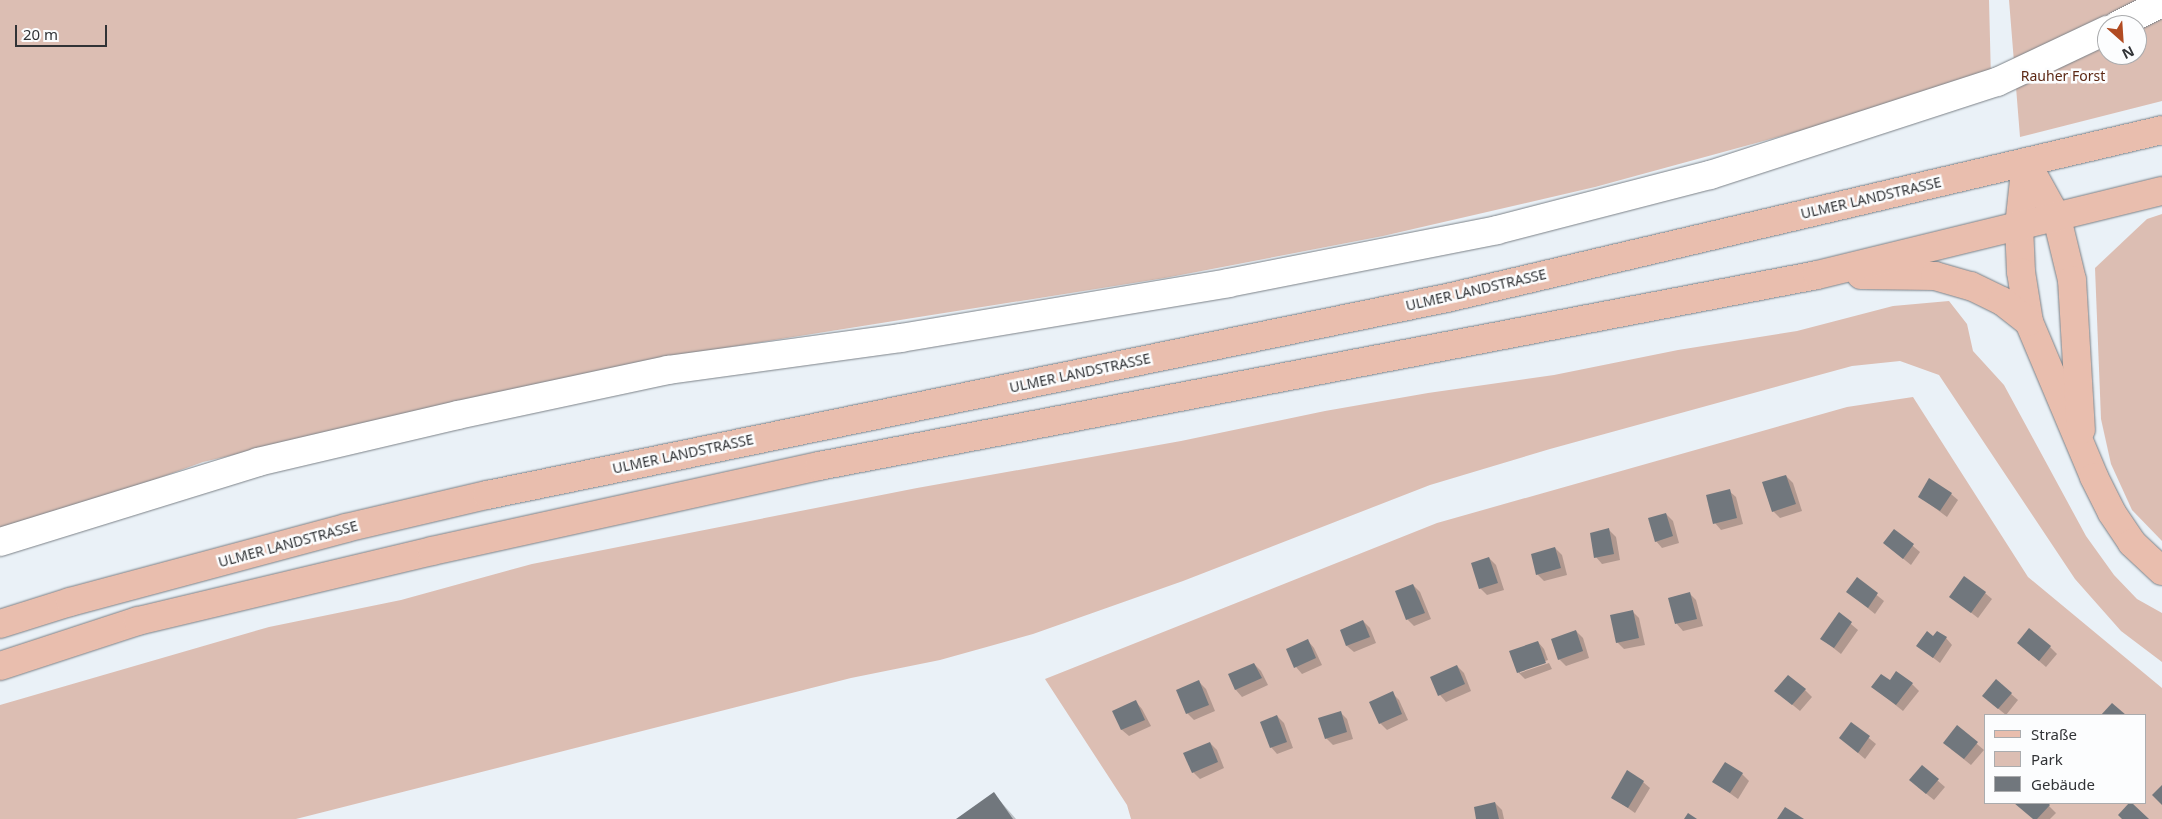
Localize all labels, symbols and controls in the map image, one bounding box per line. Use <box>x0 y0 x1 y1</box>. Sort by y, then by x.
scale bar <box>18 15 110 47</box>
north arrow <box>2097 15 2147 65</box>
text: 20 m <box>23 24 58 44</box>
text: N <box>2119 42 2138 64</box>
park label: Rauher Forst <box>2021 68 2105 84</box>
street label: ULMER LANDSTRASSE <box>1799 174 1943 222</box>
street label: ULMER LANDSTRASSE <box>1404 266 1548 314</box>
street label: ULMER LANDSTRASSE <box>1008 350 1152 396</box>
street label: ULMER LANDSTRASSE <box>611 431 755 477</box>
street label: ULMER LANDSTRASSE <box>216 517 360 571</box>
legend <box>1984 714 2147 804</box>
text: Straße <box>2031 724 2077 744</box>
text: Park <box>2031 749 2063 769</box>
text: Gebäude <box>2031 774 2095 794</box>

